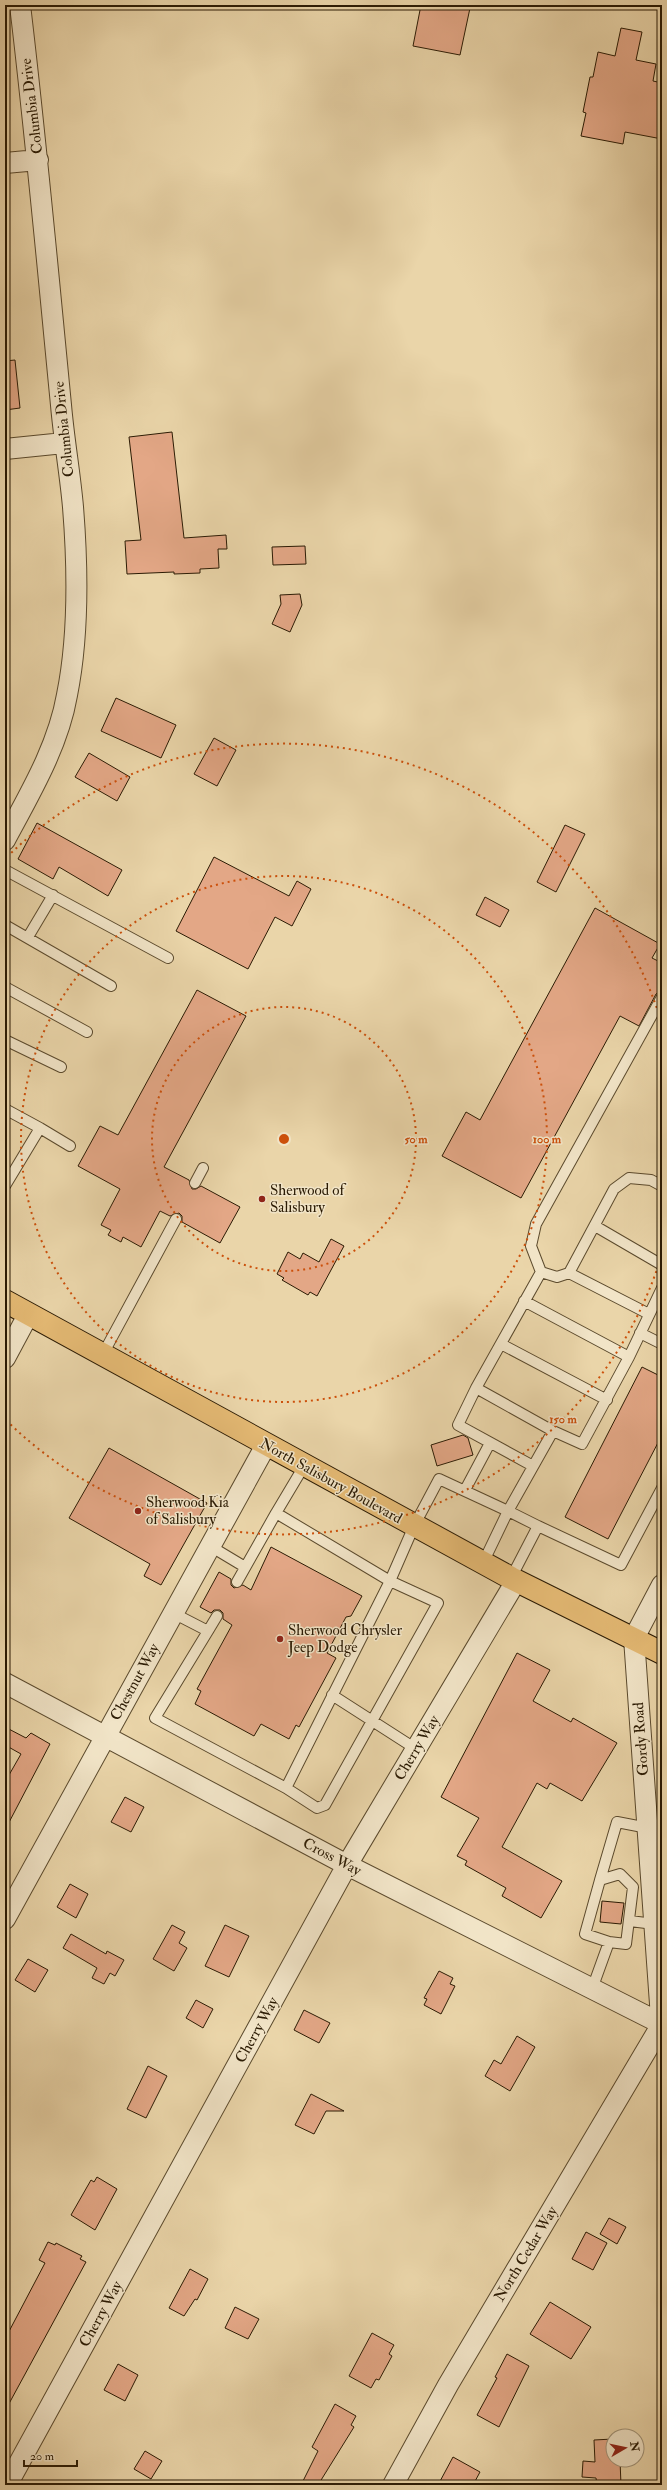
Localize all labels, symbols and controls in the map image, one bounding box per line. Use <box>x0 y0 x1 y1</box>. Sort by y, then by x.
street label: Columbia Drive <box>17 57 47 155</box>
street label: Columbia Drive <box>50 380 78 478</box>
centre of rings <box>277 1132 291 1146</box>
text: 50 m <box>404 1132 428 1147</box>
text: 100 m <box>533 1132 562 1147</box>
place label: Sherwood of Salisbury <box>270 1181 346 1217</box>
marker: Sherwood of Salisbury <box>257 1194 267 1204</box>
text: 150 m <box>549 1412 577 1427</box>
street label: North Salisbury Boulevard <box>256 1434 406 1528</box>
place label: Sherwood Kia of Salisbury <box>146 1493 230 1529</box>
marker: Sherwood Kia of Salisbury <box>133 1506 143 1516</box>
place label: Sherwood Chrysler Jeep Dodge <box>287 1621 402 1658</box>
marker: Sherwood Chrysler Jeep Dodge <box>275 1634 285 1644</box>
street label: Chestnut Way <box>106 1640 164 1724</box>
street label: Gordy Road <box>629 1701 653 1776</box>
street label: Cherry Way <box>390 1712 444 1784</box>
street label: Cross Way <box>299 1834 365 1881</box>
street label: Cherry Way <box>231 1993 283 2066</box>
street label: North Cedar Way <box>490 2203 562 2305</box>
street label: Cherry Way <box>75 2277 127 2350</box>
north arrow <box>605 2428 645 2468</box>
text: N <box>627 2440 642 2454</box>
scale bar <box>24 2442 77 2468</box>
text: 20 m <box>30 2449 55 2464</box>

